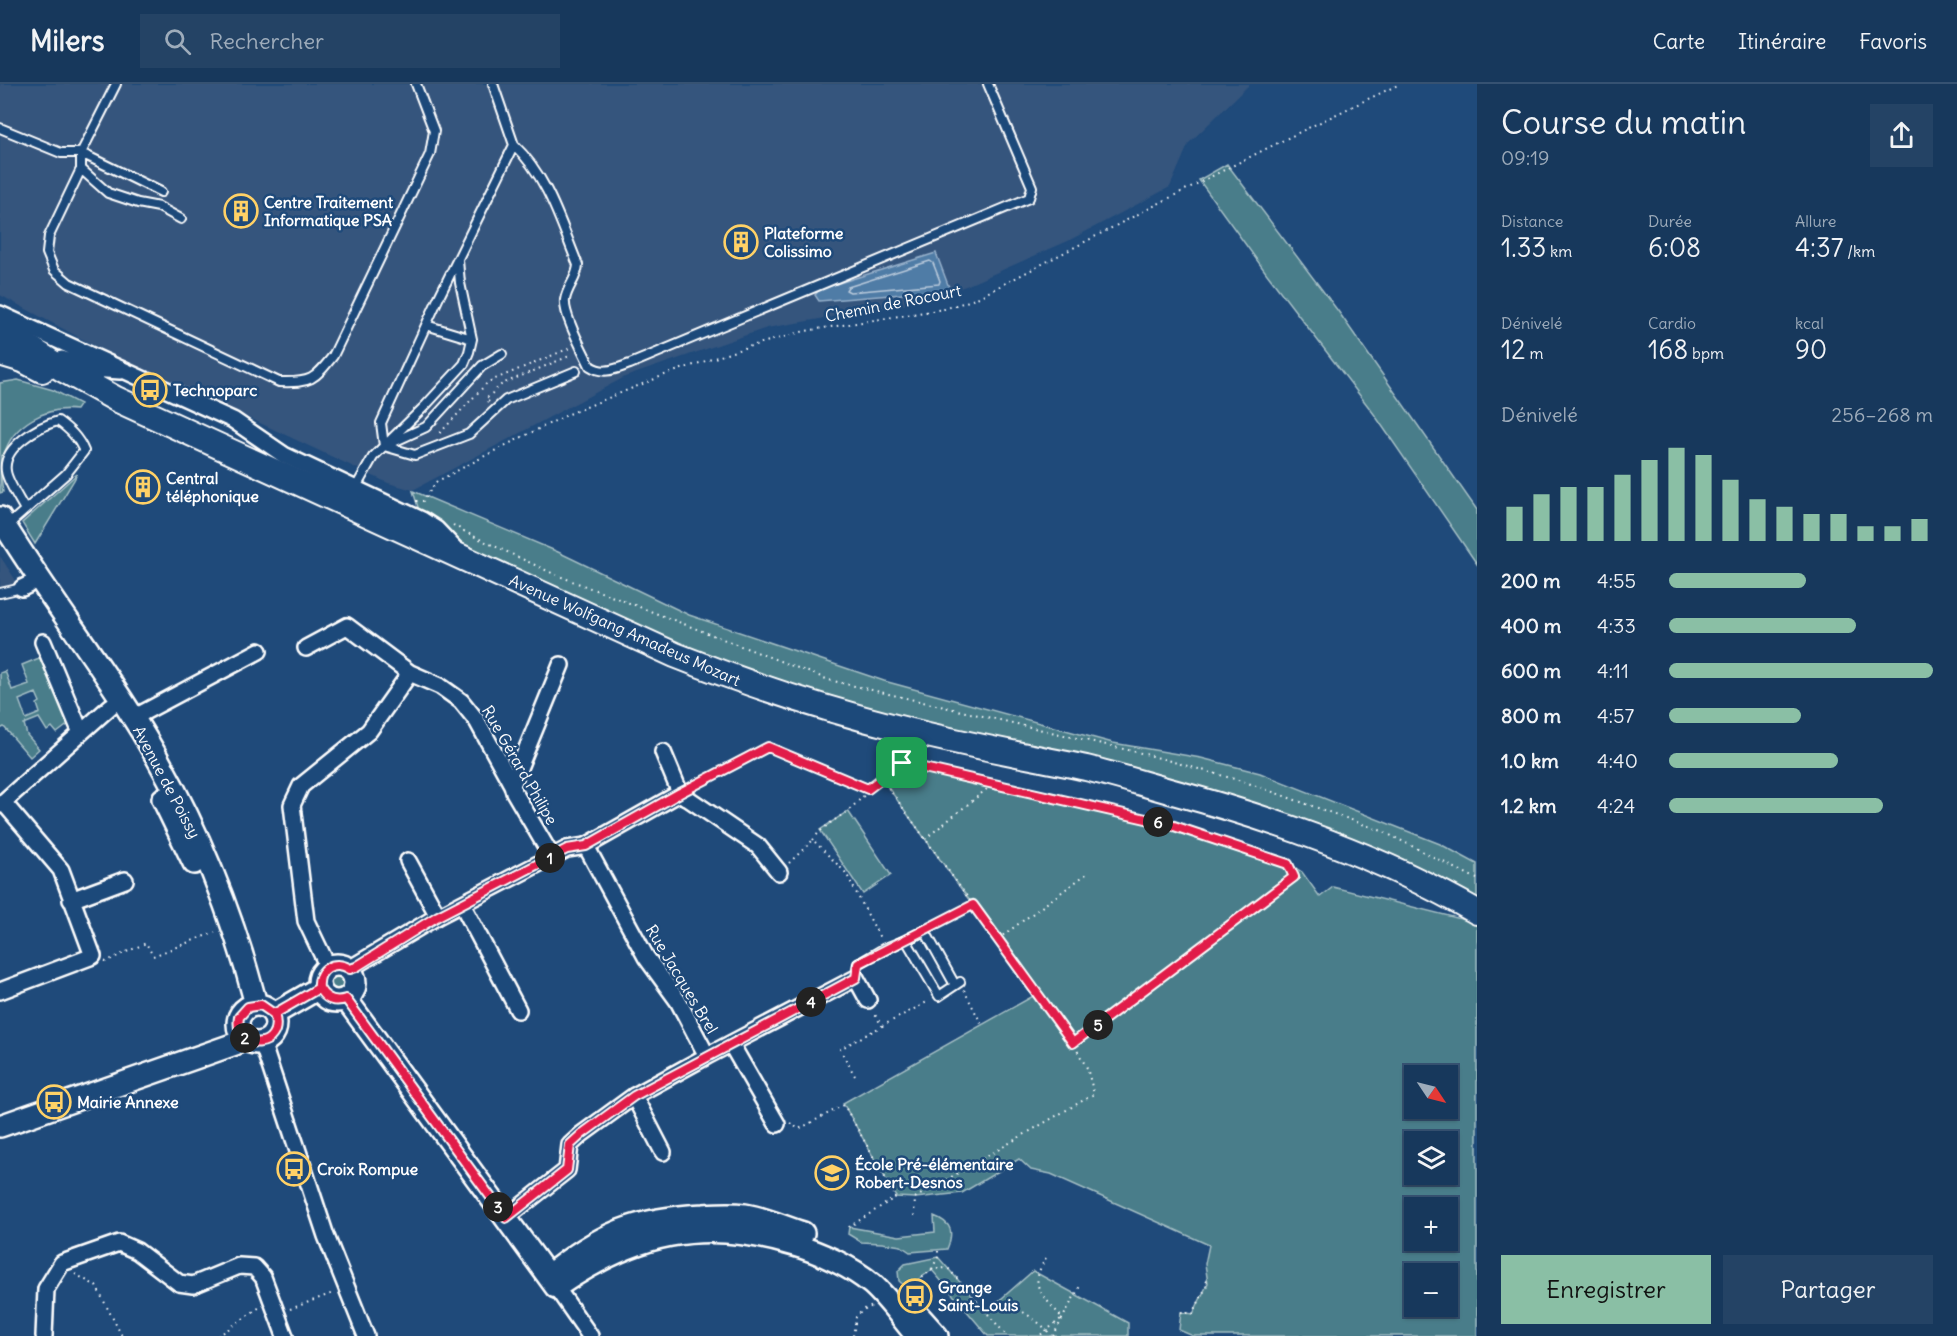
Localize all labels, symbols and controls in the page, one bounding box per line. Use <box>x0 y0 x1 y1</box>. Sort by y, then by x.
search box <box>140 14 560 68</box>
text: Milers <box>30 23 104 59</box>
icon: search <box>161 25 194 58</box>
text: Rechercher <box>209 27 324 55</box>
text: Carte <box>1653 28 1705 55</box>
text: Itinéraire <box>1738 28 1826 55</box>
text: Favoris <box>1859 28 1927 55</box>
text: Course du matin <box>1501 101 1746 143</box>
button: share <box>1870 104 1933 167</box>
text: 09:19 <box>1501 145 1550 170</box>
place label: Centre Traitement Informatique PSA <box>264 192 394 231</box>
building icon: Centre Traitement Informatique PSA <box>223 193 259 229</box>
text: Distance <box>1501 211 1563 231</box>
text: Durée <box>1648 211 1692 231</box>
text: Allure <box>1795 211 1836 231</box>
place label: Plateforme Colissimo <box>764 223 844 261</box>
building icon: Plateforme Colissimo <box>723 224 759 260</box>
text: 1.33 <box>1501 231 1546 264</box>
text: 6:08 <box>1648 231 1701 264</box>
text: 4:37 <box>1795 231 1843 264</box>
text: km <box>1546 241 1572 261</box>
text: /km <box>1843 241 1875 261</box>
street label: Chemin de Rocourt <box>823 280 963 326</box>
text: Dénivelé <box>1501 313 1562 333</box>
text: Cardio <box>1648 313 1696 333</box>
text: kcal <box>1795 313 1824 333</box>
text: 12 <box>1501 333 1526 366</box>
text: 168 <box>1648 333 1688 366</box>
text: 90 <box>1795 333 1827 366</box>
text: m <box>1526 343 1543 363</box>
text: bpm <box>1688 343 1724 363</box>
bus stop icon: Technoparc <box>132 372 168 408</box>
place label: Technoparc <box>173 380 257 401</box>
text: Dénivelé <box>1501 402 1578 427</box>
text: 256–268 m <box>1831 402 1933 427</box>
place label: Central téléphonique <box>166 468 259 507</box>
building icon: Central téléphonique <box>125 469 161 505</box>
text: 200 m <box>1501 568 1561 593</box>
text: 4:55 <box>1597 568 1636 593</box>
street label: Avenue Wolfgang Amadeus Mozart <box>506 570 744 690</box>
text: 400 m <box>1501 613 1561 638</box>
text: 4:33 <box>1597 613 1636 638</box>
text: 600 m <box>1501 658 1561 683</box>
text: 4:11 <box>1597 658 1629 683</box>
street label: Rue Gérard Philipe <box>478 702 562 828</box>
text: 800 m <box>1501 703 1561 728</box>
text: 4:57 <box>1597 703 1634 728</box>
street label: Avenue de Poissy <box>129 722 205 842</box>
pin <box>876 737 927 788</box>
icon: arrive <box>885 746 918 779</box>
text: 1.0 km <box>1501 748 1559 773</box>
text: 4:40 <box>1597 748 1638 773</box>
text: 1.2 km <box>1501 793 1557 818</box>
text: 4:24 <box>1597 793 1635 818</box>
pin: 6 <box>1143 807 1173 837</box>
text: 6 <box>1153 812 1163 832</box>
pin: 1 <box>535 843 565 873</box>
text: 1 <box>547 848 553 868</box>
street label: Rue Jacques Brel <box>642 921 722 1037</box>
pin: 4 <box>796 987 826 1017</box>
text: 4 <box>806 992 816 1012</box>
pin: 5 <box>1083 1010 1113 1040</box>
text: 5 <box>1093 1015 1103 1035</box>
pin: 2 <box>230 1023 260 1053</box>
text: 2 <box>241 1028 249 1048</box>
north arrow <box>1404 1065 1458 1119</box>
map controls <box>1404 1065 1458 1317</box>
bus stop icon: Mairie Annexe <box>36 1084 72 1120</box>
place label: Mairie Annexe <box>77 1092 179 1112</box>
button: layers <box>1404 1131 1458 1185</box>
bus stop icon: Croix Rompue <box>276 1151 312 1187</box>
place label: École Pré-élémentaire Robert-Desnos <box>855 1154 1014 1192</box>
school or university icon: École Pré-élémentaire Robert-Desnos <box>814 1155 850 1191</box>
place label: Croix Rompue <box>317 1159 419 1180</box>
pin: 3 <box>483 1192 513 1222</box>
text: 3 <box>493 1197 503 1217</box>
button: + <box>1404 1197 1458 1251</box>
button: Enregistrer <box>1501 1255 1711 1324</box>
button: Partager <box>1723 1255 1933 1324</box>
button: − <box>1404 1263 1458 1317</box>
place label: Grange Saint-Louis <box>938 1277 1018 1315</box>
bus stop icon: Grange Saint-Louis <box>897 1278 933 1314</box>

